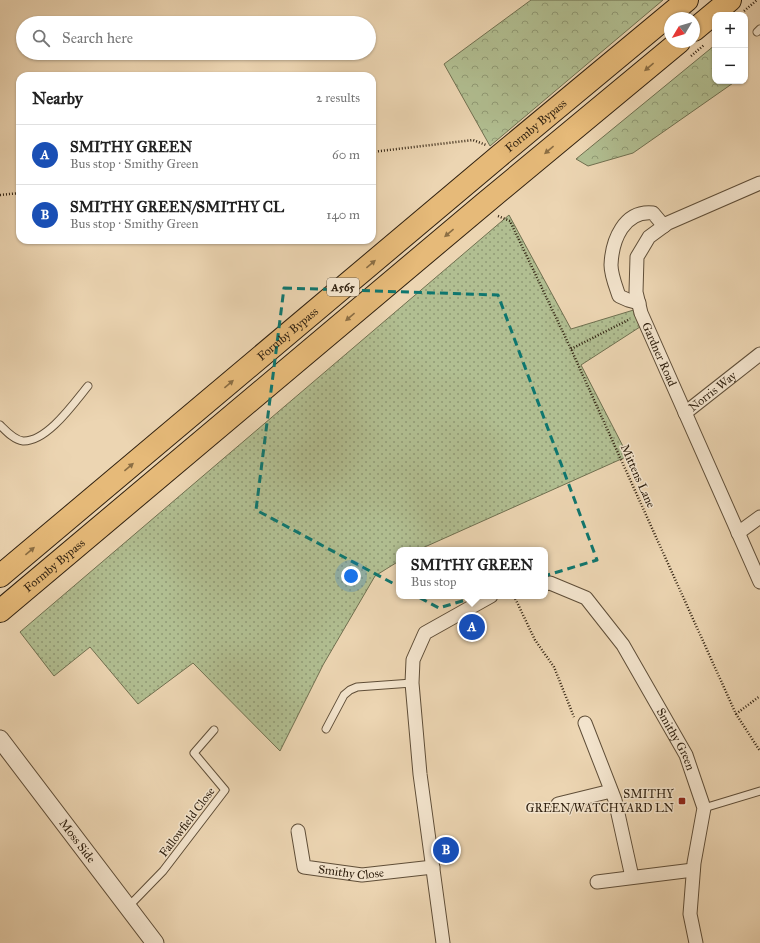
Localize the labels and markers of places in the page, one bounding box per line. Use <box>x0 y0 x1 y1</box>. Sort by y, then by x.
pin: A <box>459 612 485 642</box>
place label: SMITHY GREEN/WATCHYARD LN <box>526 787 674 815</box>
marker: SMITHY GREEN/WATCHYARD LN <box>677 796 687 806</box>
pin: B <box>433 835 459 865</box>

